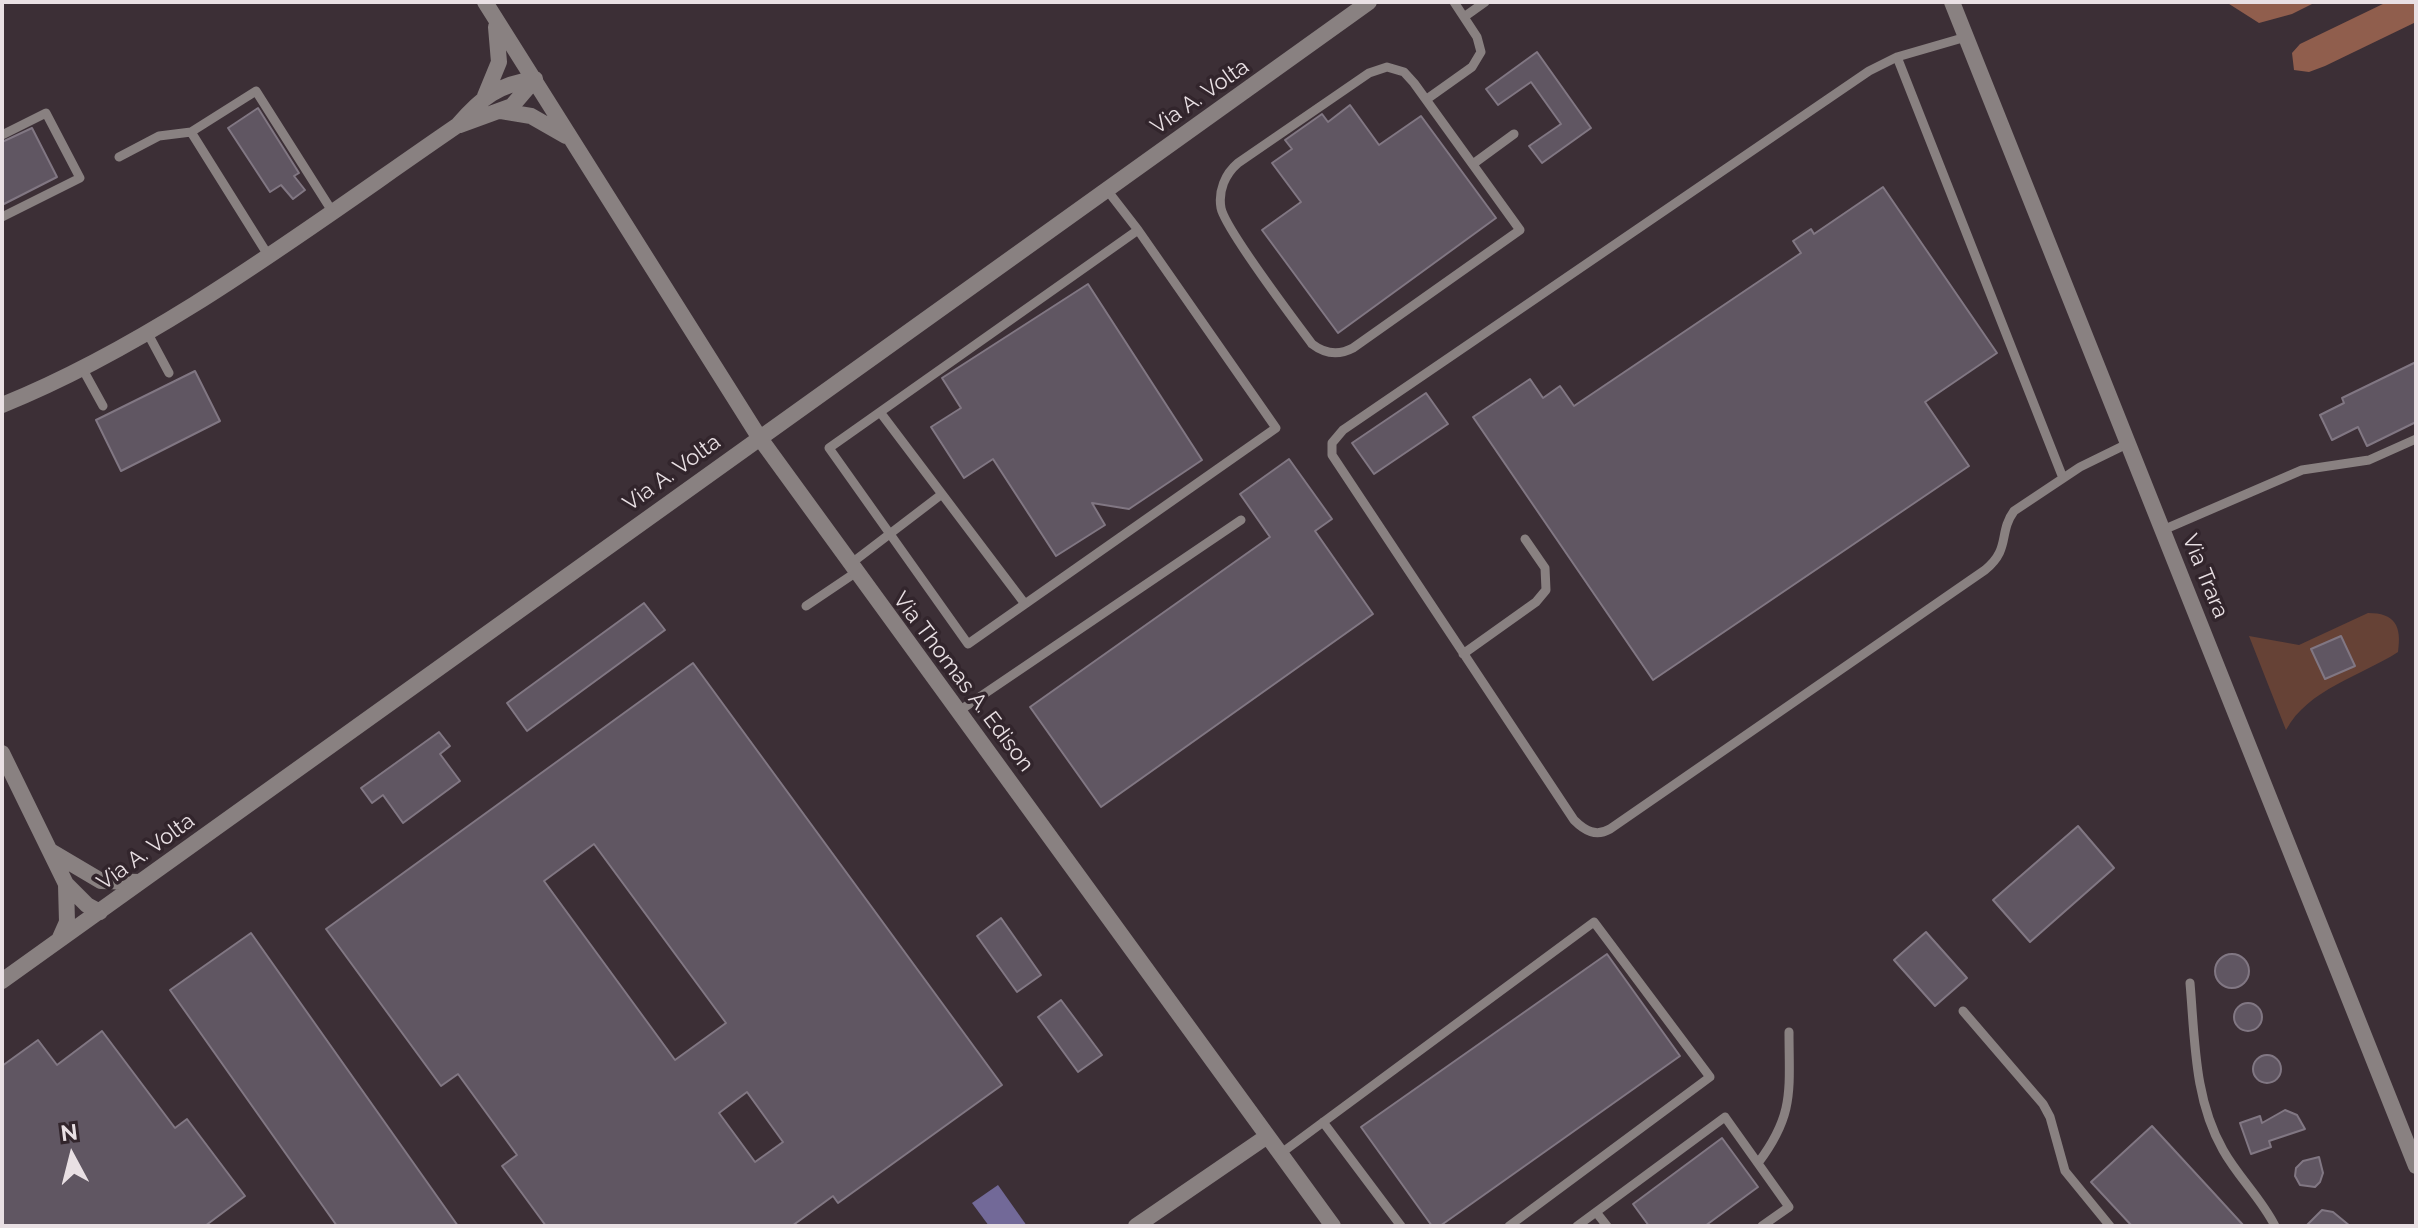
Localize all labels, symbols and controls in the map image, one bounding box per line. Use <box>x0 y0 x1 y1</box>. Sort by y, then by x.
street label: Via A. Volta <box>1146 54 1254 140</box>
street label: Via A. Volta <box>618 429 726 517</box>
street label: Via Trara <box>2176 530 2234 622</box>
street label: Via Thomas A. Edison <box>887 587 1039 777</box>
street label: Via A. Volta <box>92 808 200 896</box>
north arrow <box>32 1116 112 1196</box>
text: N <box>59 1118 79 1146</box>

